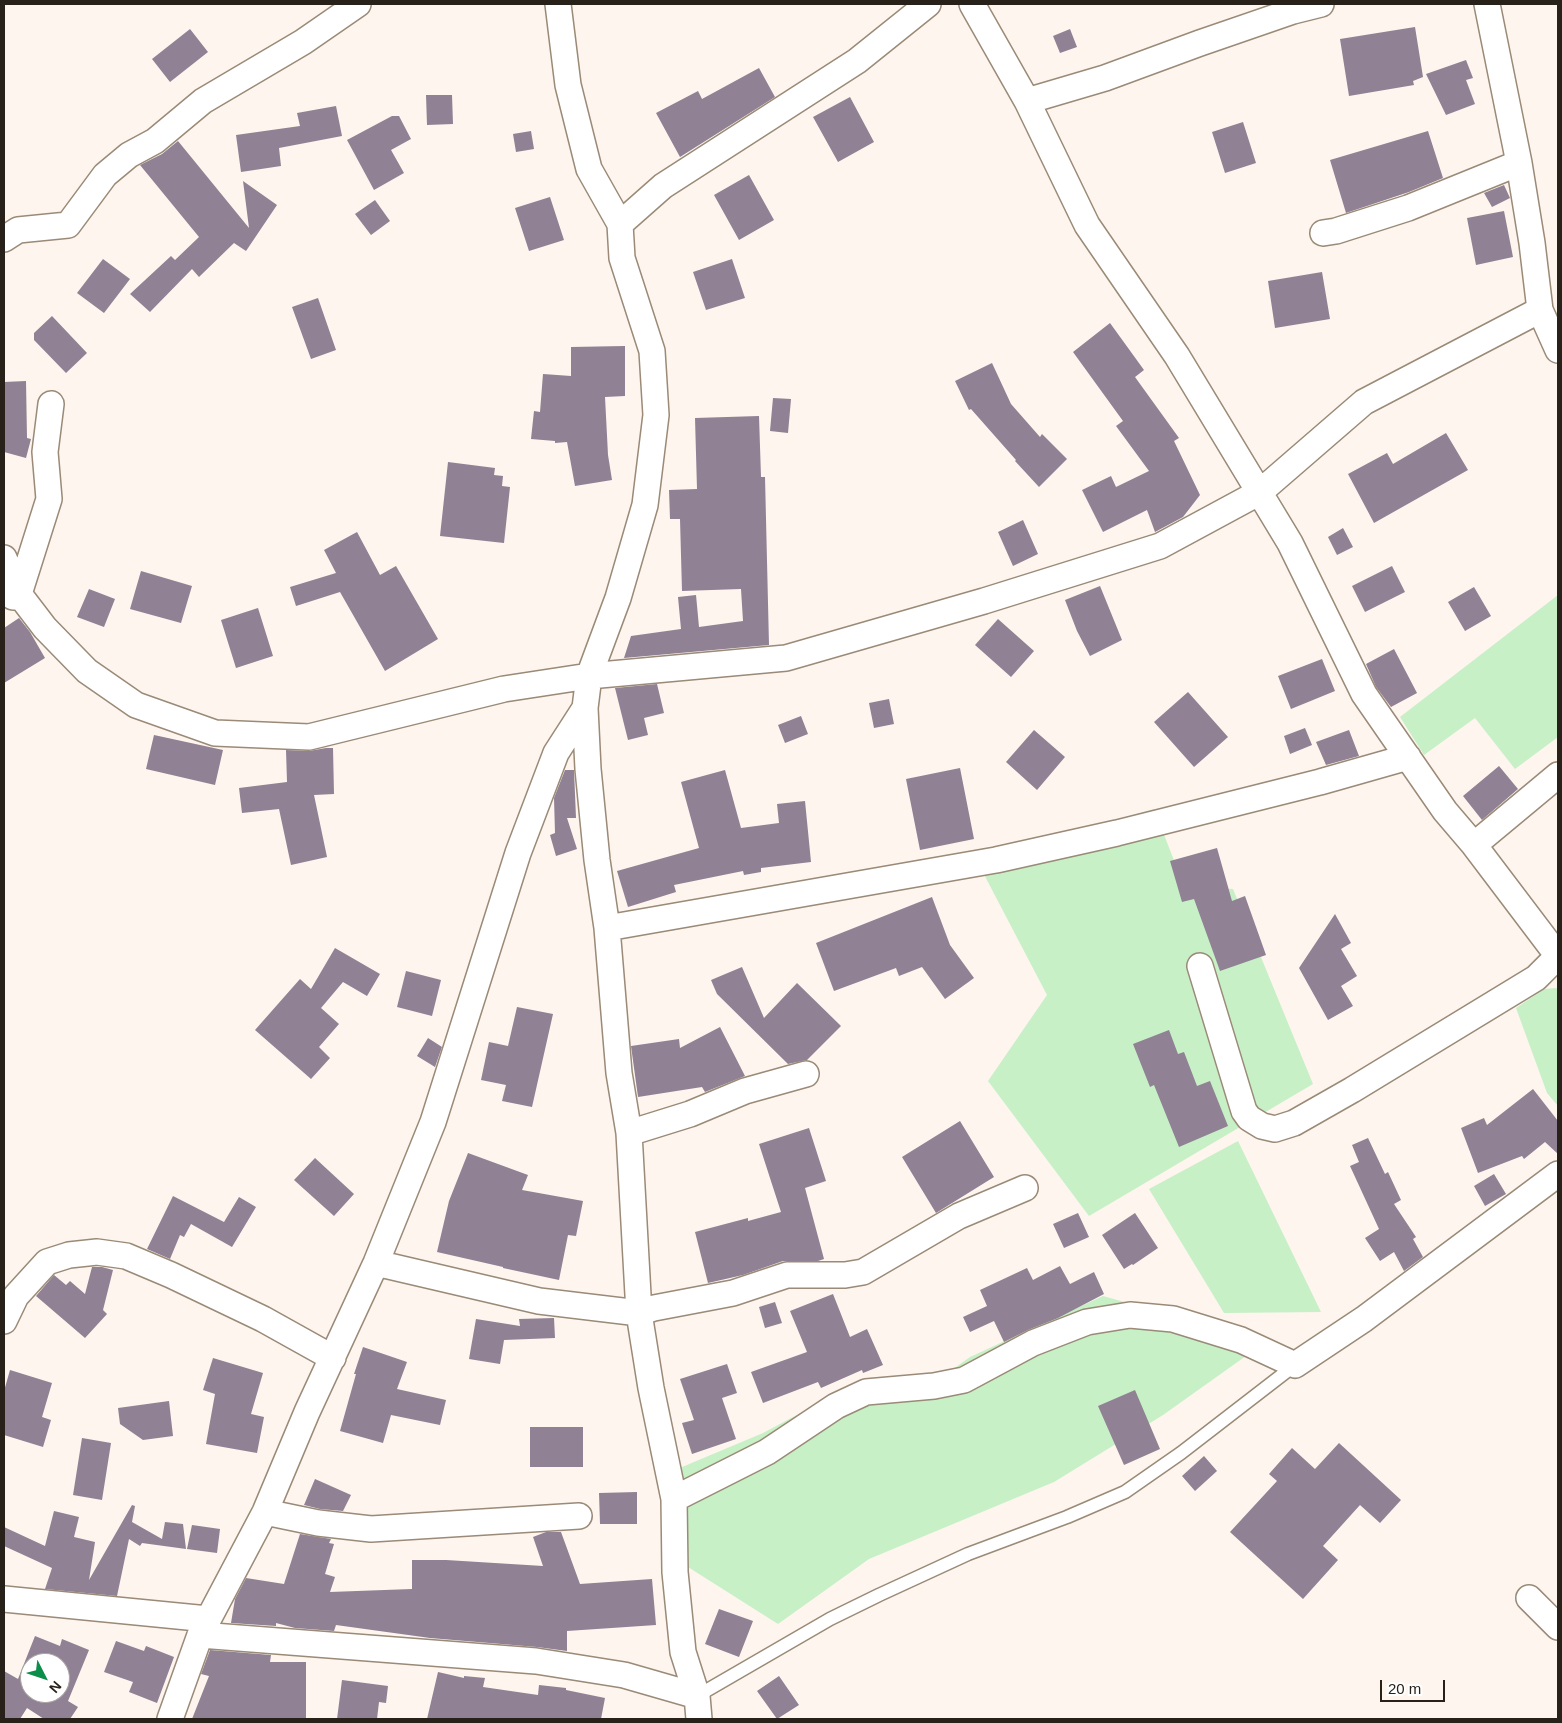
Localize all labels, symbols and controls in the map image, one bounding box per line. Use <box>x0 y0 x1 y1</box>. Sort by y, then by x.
north arrow <box>20 1653 70 1703</box>
scale bar <box>1382 1670 1447 1702</box>
text: N <box>46 1678 65 1696</box>
text: 20 m <box>1388 1680 1421 1697</box>

